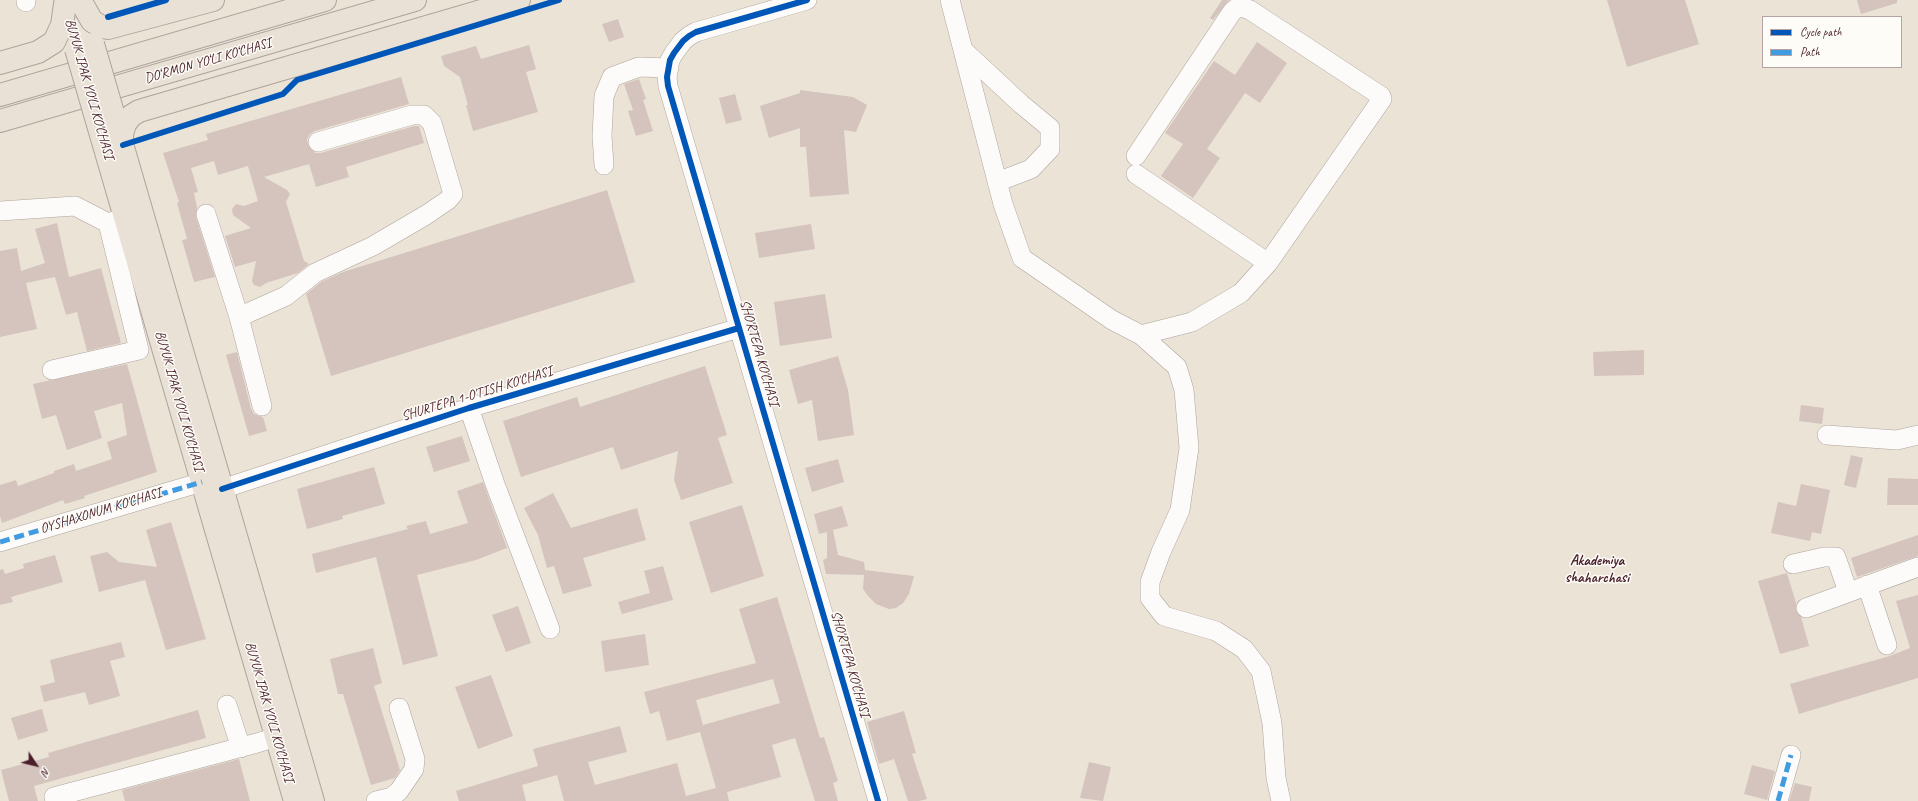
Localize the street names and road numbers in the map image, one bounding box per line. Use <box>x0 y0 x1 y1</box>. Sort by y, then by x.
street label: BUYUK IPAK YO'LI KO'CHASI <box>61 17 117 161</box>
street label: DO‘RMON YO‘LI KO‘CHASI <box>143 35 273 87</box>
street label: SHO'RTEPA KO'CHASI <box>736 298 782 408</box>
street label: BUYUK IPAK YO'LI KO'CHASI <box>151 329 207 473</box>
street label: SHURTEPA 1-O'TISH KO'CHASI <box>400 363 554 425</box>
street label: OYSHAXONUM KO'CHASI <box>38 485 164 537</box>
street label: SHO'RTEPA KO'CHASI <box>827 609 873 719</box>
street label: BUYUK IPAK YO'LI KO'CHASI <box>241 640 297 784</box>

